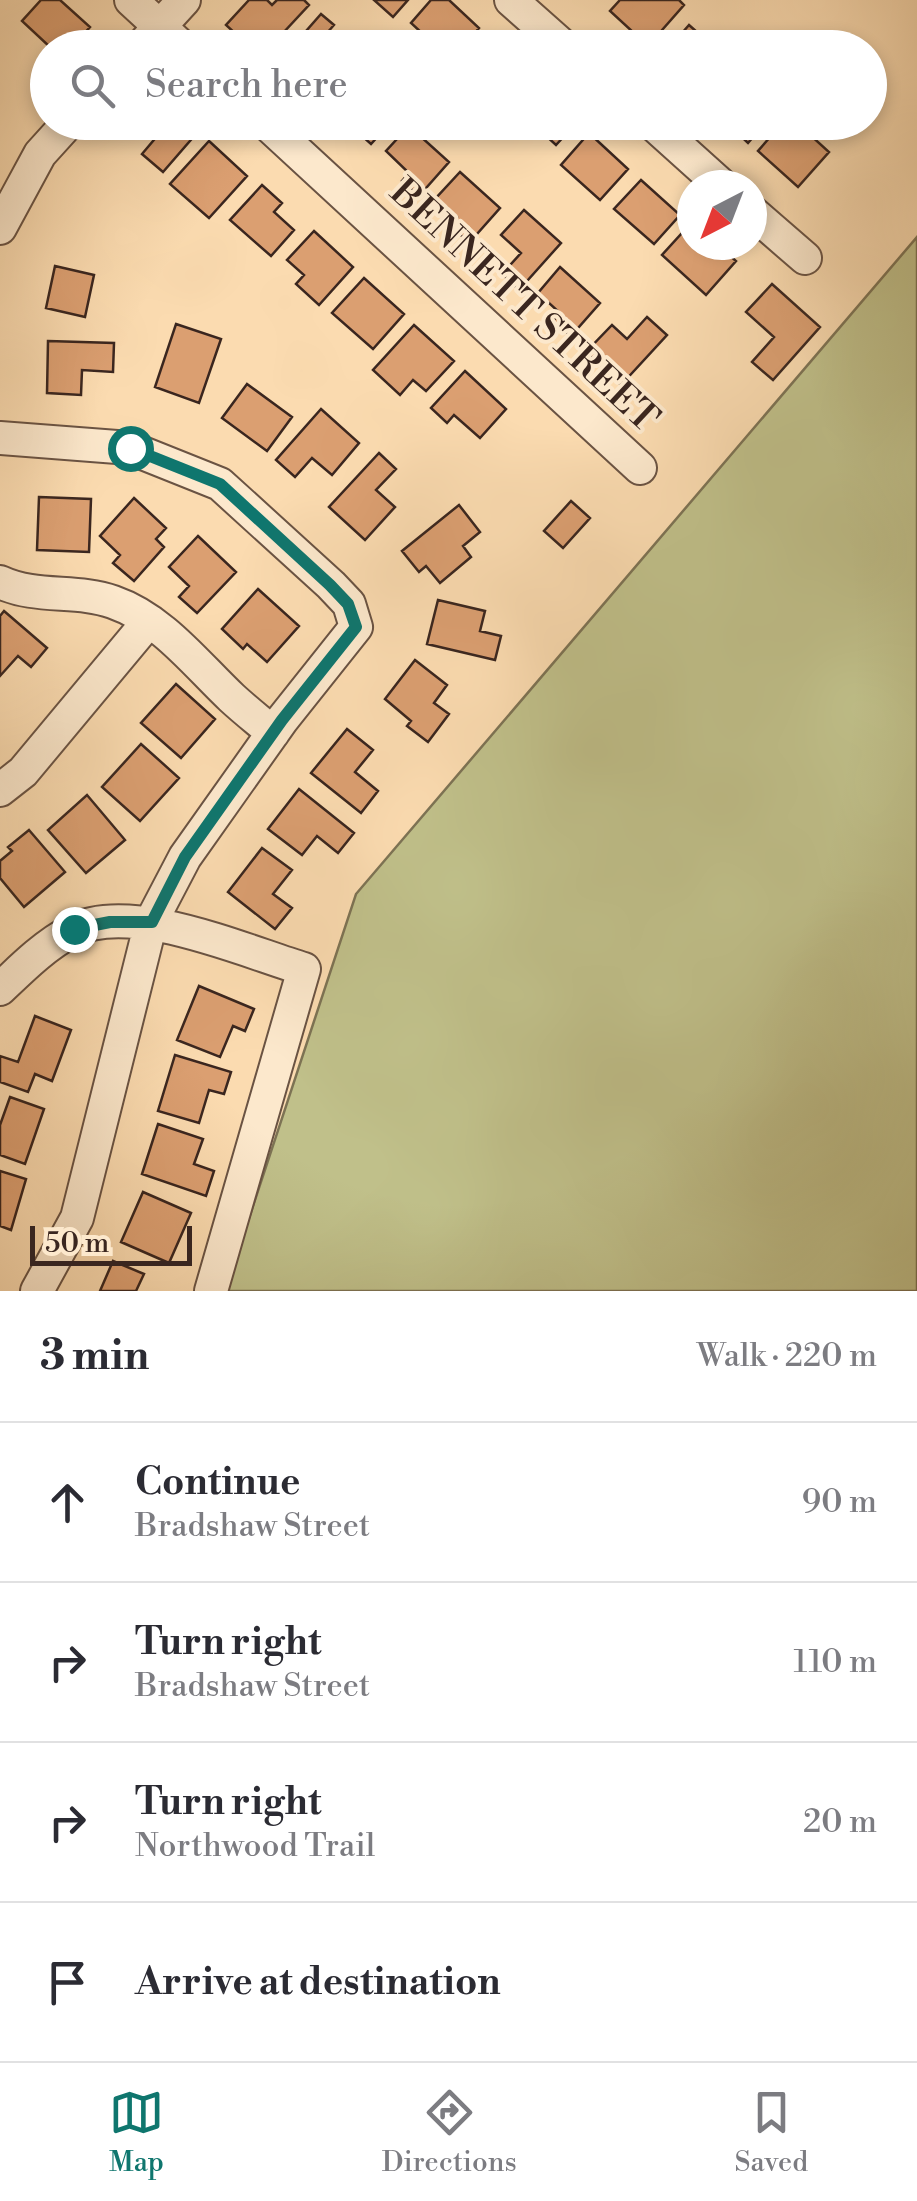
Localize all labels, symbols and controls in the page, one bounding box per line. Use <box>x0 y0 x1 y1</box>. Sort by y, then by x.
search box <box>30 30 887 140</box>
icon: search <box>65 58 120 113</box>
text: Search here <box>145 62 348 109</box>
street label: BENNETT STREET <box>379 169 668 443</box>
north arrow <box>677 170 767 260</box>
route start <box>108 426 154 472</box>
route end <box>52 907 98 953</box>
scale bar <box>30 1221 192 1266</box>
text: 50 m <box>45 1226 109 1261</box>
text: 3 min <box>40 1330 149 1383</box>
text: Walk · 220 m <box>697 1336 877 1376</box>
text: Continue <box>135 1459 300 1506</box>
icon: ahead <box>40 1475 95 1530</box>
text: 90 m <box>802 1482 877 1522</box>
text: Bradshaw Street <box>135 1506 370 1546</box>
text: Turn right <box>135 1619 321 1666</box>
icon: right <box>40 1635 95 1690</box>
text: 110 m <box>794 1642 877 1682</box>
text: Bradshaw Street <box>135 1666 370 1706</box>
text: Turn right <box>135 1779 321 1826</box>
icon: right <box>40 1795 95 1850</box>
text: 20 m <box>803 1802 877 1842</box>
text: Northwood Trail <box>135 1826 375 1866</box>
icon: arrive <box>40 1955 95 2010</box>
text: Arrive at destination <box>135 1959 501 2006</box>
tab: Map <box>109 2085 164 2180</box>
tab: Directions <box>382 2085 517 2180</box>
tab: Saved <box>735 2085 808 2180</box>

